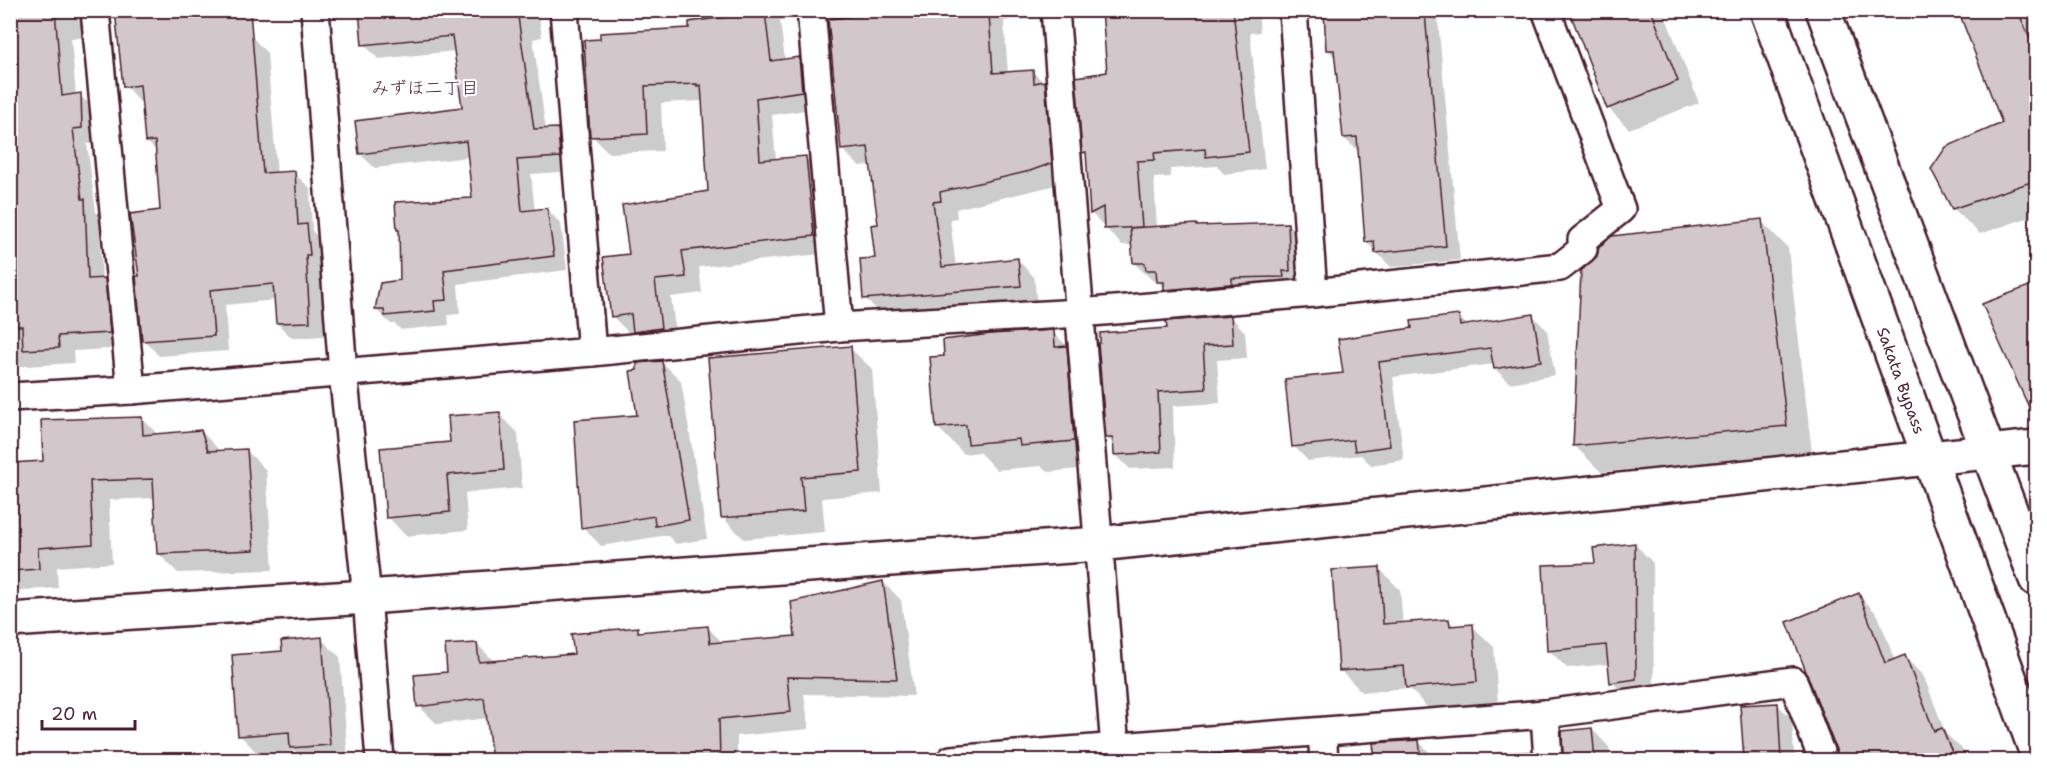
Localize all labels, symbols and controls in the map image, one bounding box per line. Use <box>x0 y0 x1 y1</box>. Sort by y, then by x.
district label: みずほ二丁目 <box>371 76 479 100</box>
street label: Sakata Bypass <box>1872 324 1930 437</box>
scale bar <box>42 693 135 731</box>
text: 20 m <box>51 702 97 726</box>

